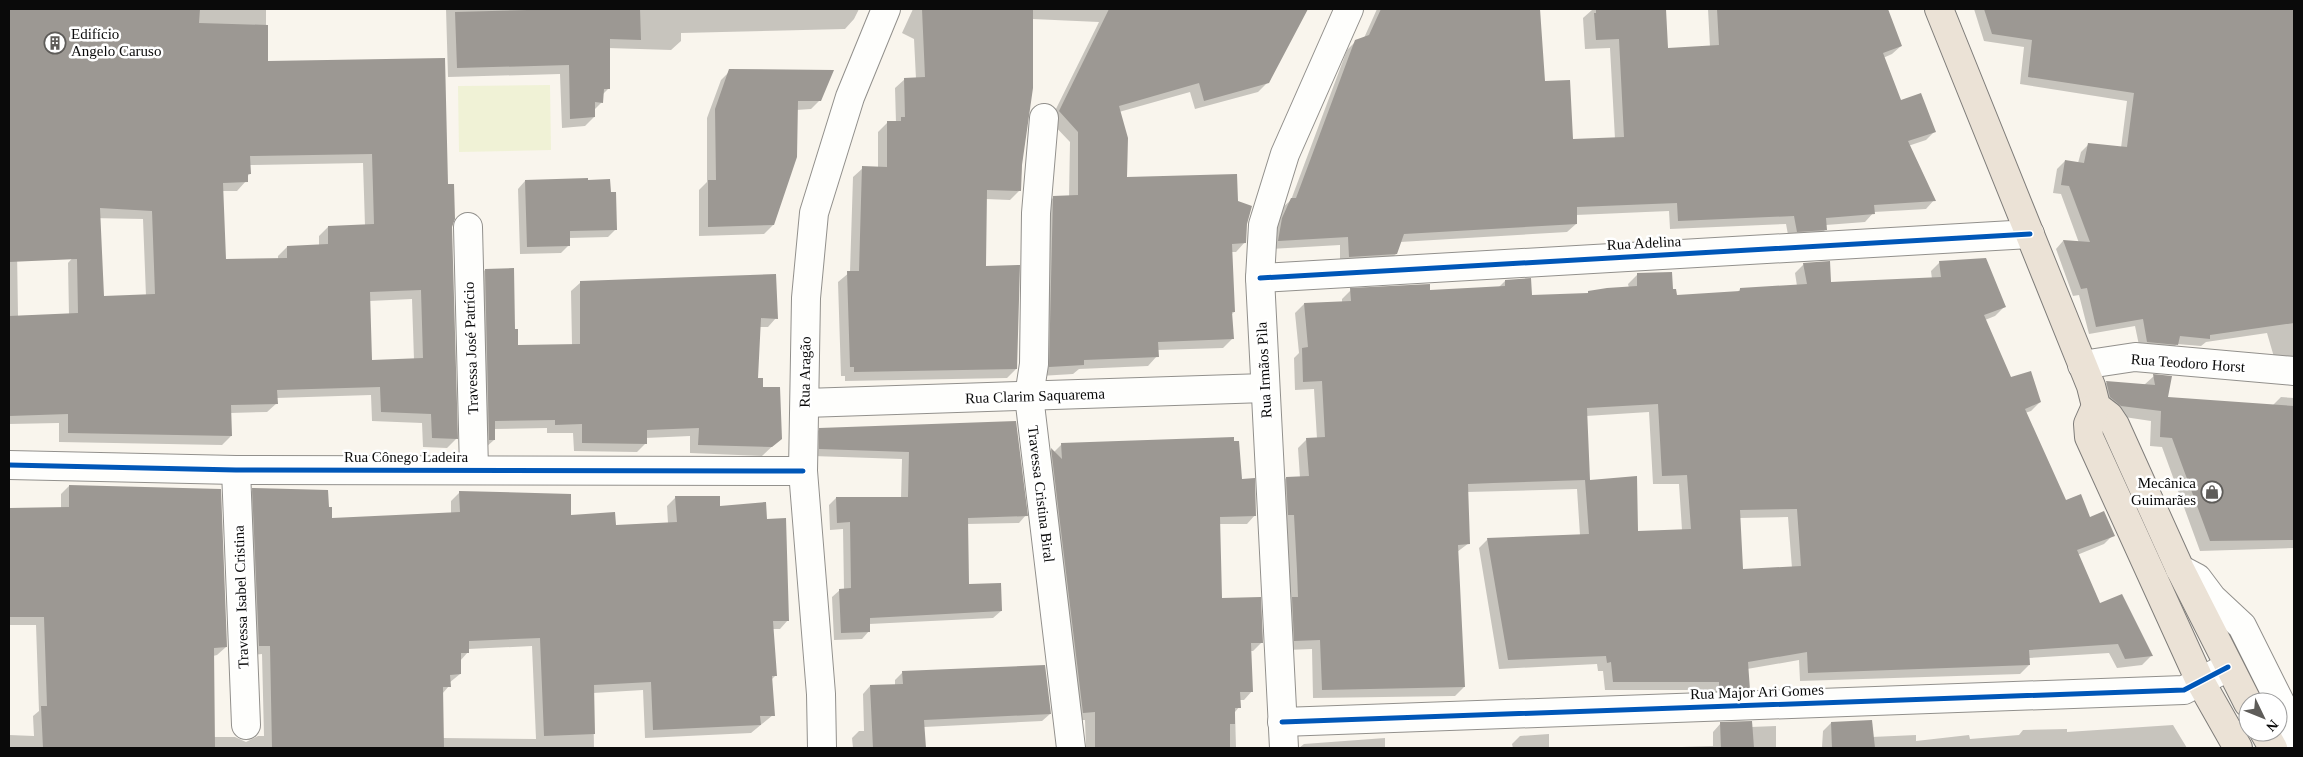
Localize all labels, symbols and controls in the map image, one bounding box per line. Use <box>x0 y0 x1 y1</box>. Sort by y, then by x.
place label: Edifício Angelo Caruso <box>71 26 161 59</box>
building icon: Edifício Angelo Caruso <box>43 31 67 55</box>
street label: Rua Adelina <box>1606 233 1682 253</box>
street label: Travessa José Patrício <box>461 281 481 415</box>
street label: Rua Irmãos Pìla <box>1253 321 1275 419</box>
street label: Rua Aragão <box>796 336 814 408</box>
street label: Rua Teodoro Horst <box>2130 351 2246 375</box>
street label: Rua Clarim Saquarema <box>965 386 1106 406</box>
street label: Travessa Cristina Biral <box>1025 425 1057 563</box>
street label: Rua Cônego Ladeira <box>344 449 468 465</box>
place label: Mecânica Guimarães <box>2131 475 2196 508</box>
shop icon: Mecânica Guimarães <box>2200 480 2224 504</box>
street label: Travessa Isabel Cristina <box>230 525 252 669</box>
street label: Rua Major Ari Gomes <box>1690 682 1824 702</box>
north arrow <box>2238 692 2288 742</box>
text: N <box>2263 717 2281 734</box>

